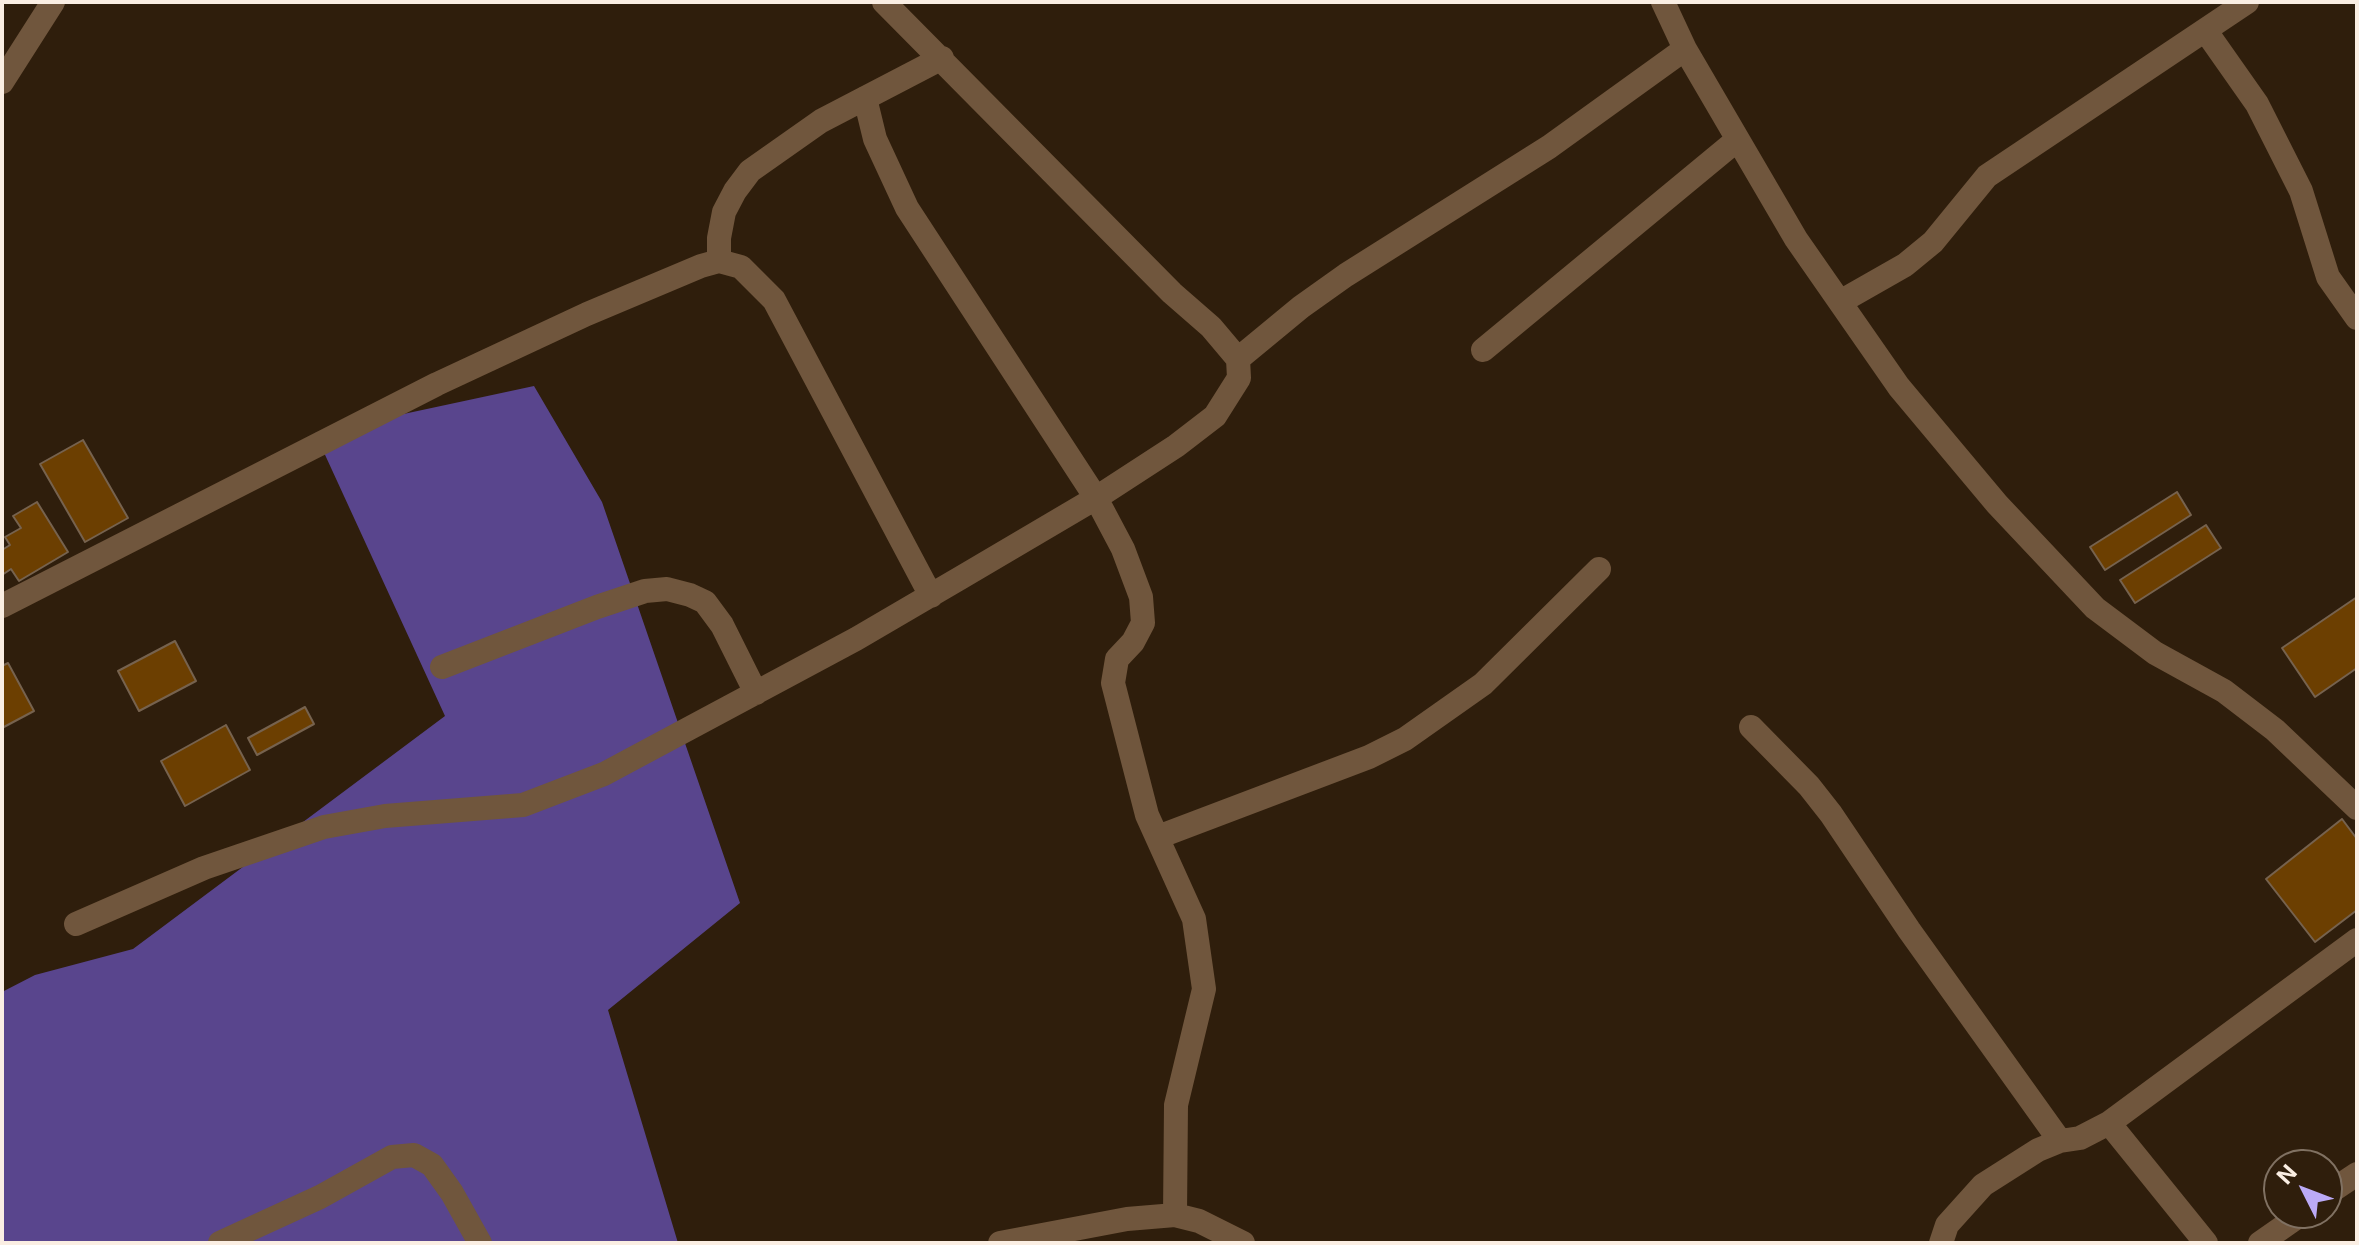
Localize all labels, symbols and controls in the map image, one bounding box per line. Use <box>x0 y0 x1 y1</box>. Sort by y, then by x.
north arrow <box>2263 1149 2343 1229</box>
text: N <box>2271 1159 2302 1189</box>

